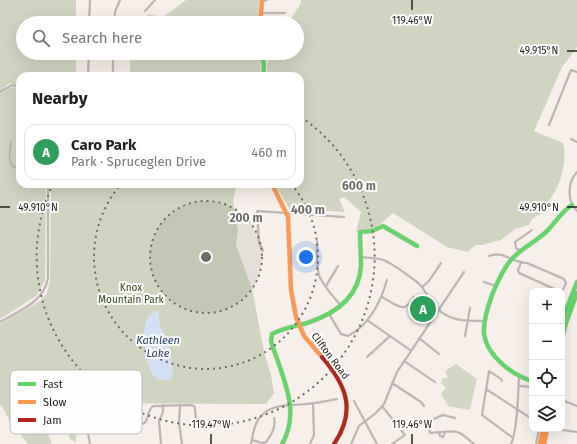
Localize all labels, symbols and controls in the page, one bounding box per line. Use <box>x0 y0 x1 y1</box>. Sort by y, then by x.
text: 119.46°W <box>392 15 433 27</box>
search box <box>16 16 304 60</box>
icon: search <box>30 27 52 49</box>
text: Search here <box>62 29 142 47</box>
text: 49.915°N <box>520 45 558 57</box>
text: Nearby <box>32 88 87 109</box>
text: Caro Park <box>71 136 136 154</box>
text: A <box>42 145 50 160</box>
text: 460 m <box>251 145 287 160</box>
text: Park · Spruceglen Drive <box>71 154 206 169</box>
text: 600 m <box>342 179 376 193</box>
text: 49.910°N <box>18 202 58 214</box>
text: 49.910°N <box>519 202 559 214</box>
text: 400 m <box>291 203 325 217</box>
text: 200 m <box>229 211 263 225</box>
your location <box>296 247 316 267</box>
centre of rings <box>199 250 213 264</box>
park label: Knox Mountain Park <box>98 282 165 306</box>
map controls <box>529 288 565 432</box>
button: + <box>529 288 565 324</box>
pin: A <box>410 294 436 324</box>
button: − <box>529 324 565 360</box>
street label: Clifton Road <box>309 330 351 382</box>
water label: Kathleen Lake <box>136 334 180 360</box>
button: locate <box>529 360 565 396</box>
legend <box>10 370 142 434</box>
text: Fast <box>43 378 63 391</box>
text: Slow <box>43 396 67 409</box>
button: layers <box>529 396 565 432</box>
text: Jam <box>43 414 62 427</box>
text: 119.47°W <box>192 419 231 431</box>
text: 119.46°W <box>392 419 433 431</box>

